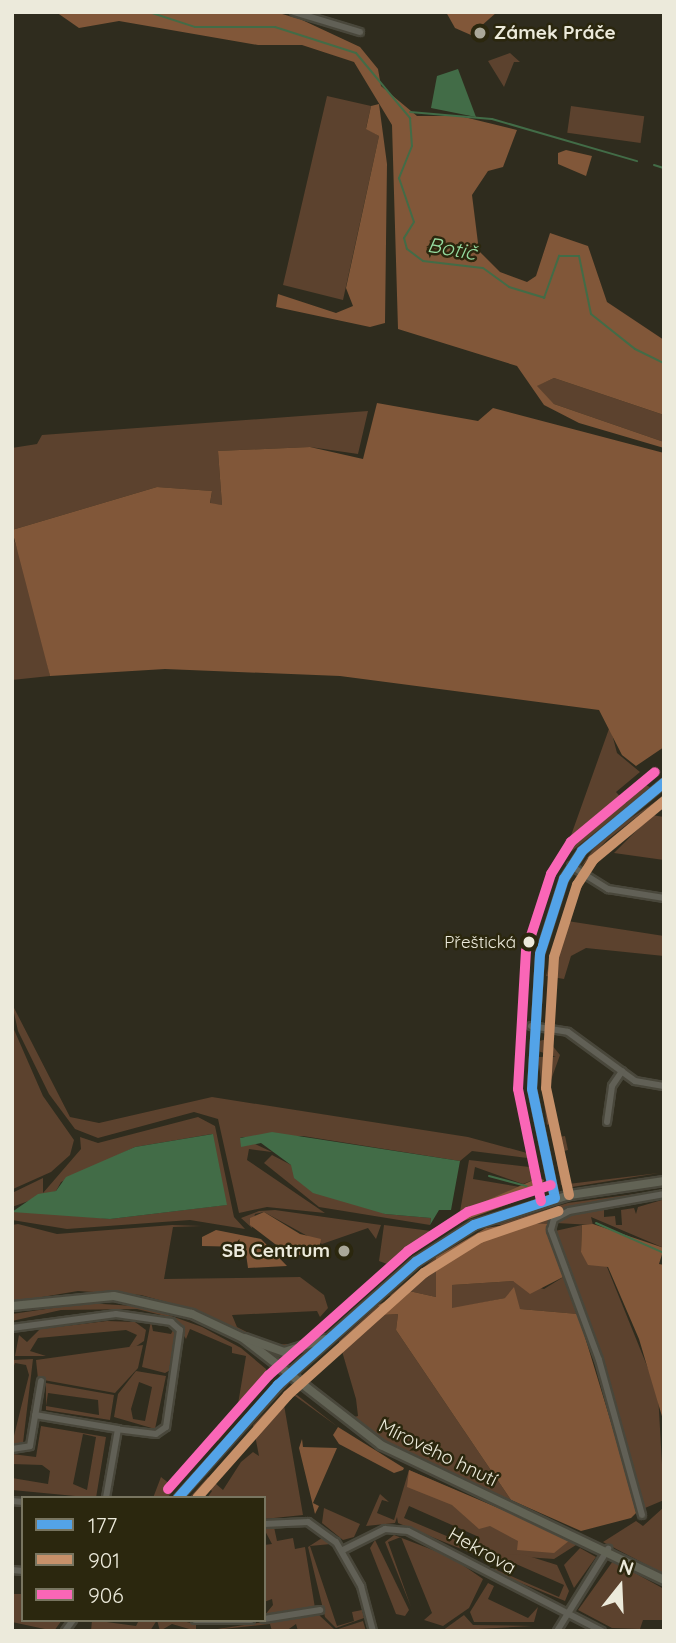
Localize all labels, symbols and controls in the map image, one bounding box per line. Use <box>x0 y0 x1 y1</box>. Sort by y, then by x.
place label: Zámek Práče <box>494 22 616 44</box>
marker: Zámek Práče <box>472 25 488 41</box>
water label: Botič <box>426 231 478 265</box>
place label: Přeštická <box>444 932 516 952</box>
marker: Přeštická <box>522 935 536 949</box>
place label: SB Centrum <box>222 1240 330 1262</box>
marker: SB Centrum <box>336 1243 352 1259</box>
street label: Mírového hnutí <box>375 1414 501 1492</box>
legend <box>21 1496 266 1622</box>
text: 177 <box>88 1512 117 1538</box>
street label: Hekrova <box>444 1523 520 1579</box>
text: 901 <box>88 1547 120 1573</box>
north arrow <box>585 1552 655 1622</box>
text: N <box>616 1553 637 1581</box>
text: 906 <box>88 1582 124 1608</box>

